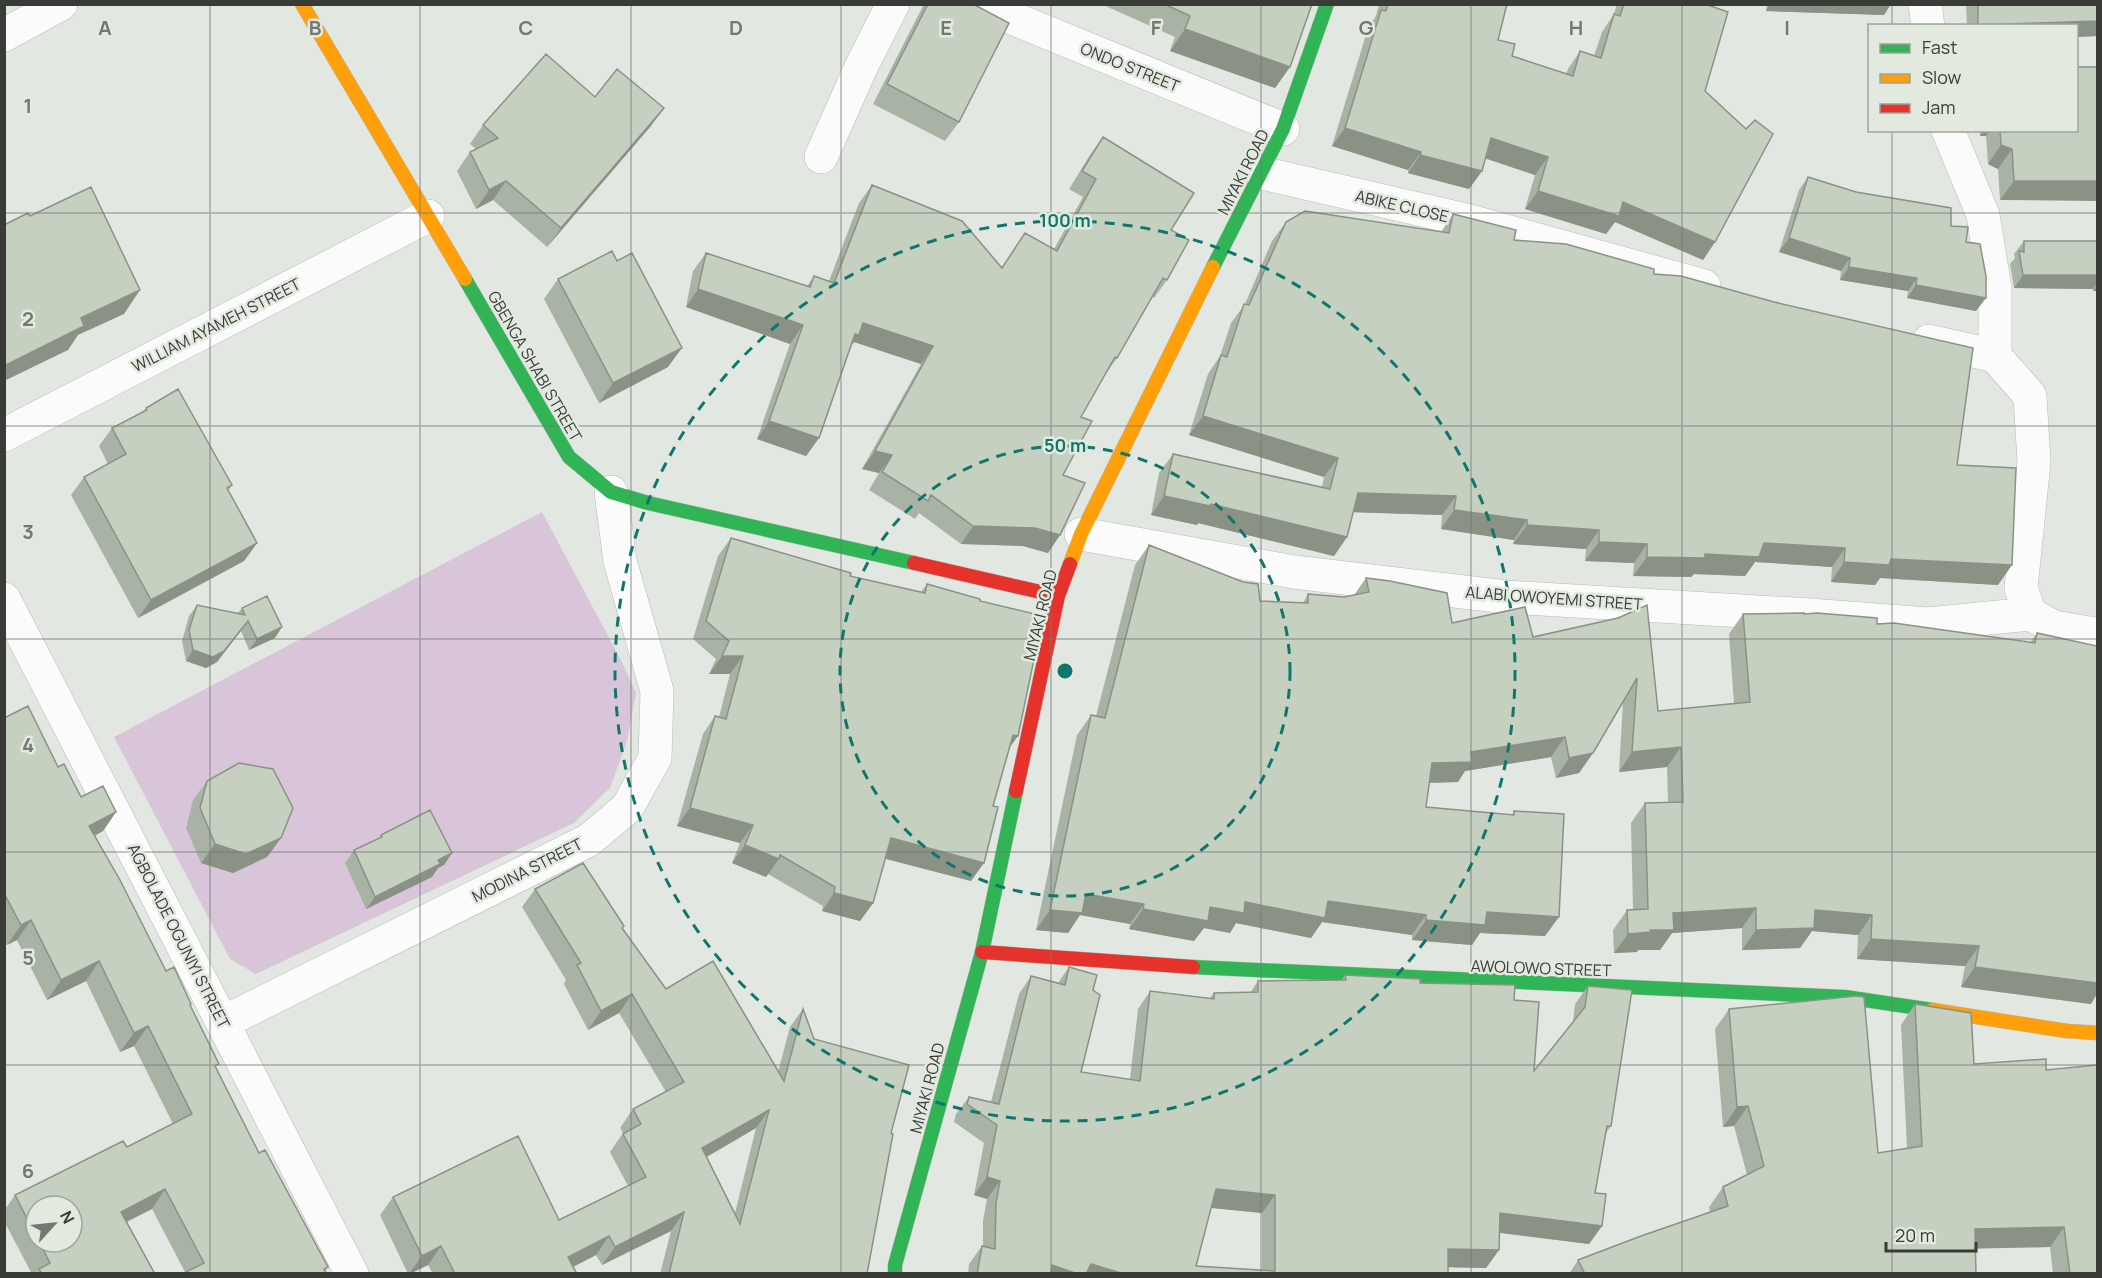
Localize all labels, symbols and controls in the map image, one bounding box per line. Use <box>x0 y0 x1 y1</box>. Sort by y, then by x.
text: A <box>98 14 112 41</box>
text: B <box>309 14 322 41</box>
text: C <box>519 14 533 41</box>
text: D <box>729 14 743 41</box>
text: E <box>940 14 952 41</box>
text: F <box>1151 14 1162 41</box>
text: G <box>1359 14 1374 41</box>
text: H <box>1569 14 1583 41</box>
text: I <box>1784 14 1790 41</box>
legend <box>1868 24 2078 132</box>
text: Fast <box>1922 35 1957 59</box>
street label: ONDO STREET <box>1077 37 1183 97</box>
text: Slow <box>1922 65 1962 89</box>
text: 1 <box>24 92 32 119</box>
text: Jam <box>1922 95 1956 119</box>
street label: MIYAKI ROAD <box>1212 125 1274 218</box>
street label: ABIKE CLOSE <box>1353 185 1451 227</box>
text: 100 m <box>1039 208 1091 232</box>
street label: WILLIAM AYAMEH STREET <box>128 273 305 377</box>
street label: GBENGA SHABI STREET <box>483 287 587 446</box>
text: 2 <box>22 305 34 332</box>
text: 50 m <box>1044 433 1086 457</box>
text: 3 <box>22 518 34 545</box>
street label: MIYAKI ROAD <box>1018 567 1062 663</box>
street label: ALABI OWOYEMI STREET <box>1465 581 1644 615</box>
centre of rings <box>1055 661 1075 681</box>
text: 4 <box>22 731 34 758</box>
street label: MODINA STREET <box>468 833 586 907</box>
street label: AGBOLADE OGUNIYI STREET <box>123 840 236 1033</box>
text: 5 <box>22 944 34 971</box>
street label: AWOLOWO STREET <box>1470 955 1612 981</box>
street label: MIYAKI ROAD <box>904 1040 950 1136</box>
text: 6 <box>22 1157 34 1184</box>
north arrow <box>24 1194 84 1254</box>
text: N <box>55 1207 80 1227</box>
scale bar <box>1886 1215 1976 1253</box>
text: 20 m <box>1895 1223 1935 1247</box>

